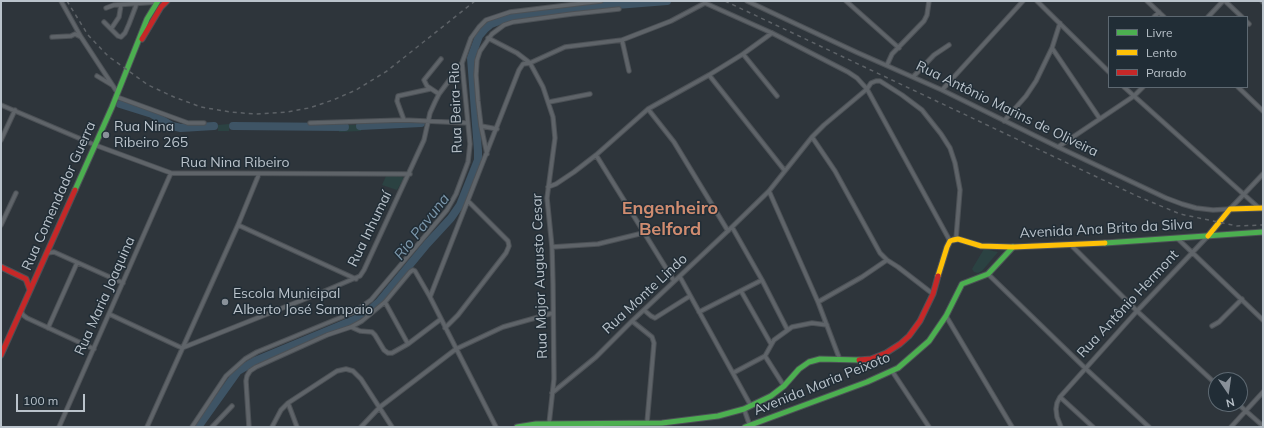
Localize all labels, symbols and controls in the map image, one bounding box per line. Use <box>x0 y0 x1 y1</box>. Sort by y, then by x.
legend <box>1108 16 1248 88</box>
text: Livre <box>1146 25 1173 40</box>
text: Lento <box>1146 45 1177 60</box>
street label: Rua Antônio Marins de Oliveira <box>913 57 1101 161</box>
street label: Rua Beira-Rio <box>446 62 466 154</box>
text: Parado <box>1146 65 1186 80</box>
street label: Rua Comendador Guerra <box>19 119 99 273</box>
place label: Rua Nina Ribeiro 265 <box>114 119 188 152</box>
marker: Rua Nina Ribeiro 265 <box>101 130 111 140</box>
street label: Rua Nina Ribeiro <box>180 155 290 171</box>
street label: Rua Inhumaí <box>344 188 396 270</box>
water label: Rio Pavuna <box>391 190 453 264</box>
street label: Rua Major Augusto Cesar <box>529 193 551 359</box>
district label: Engenheiro Belford <box>622 198 718 240</box>
street label: Avenida Ana Brito da Silva <box>1019 216 1193 242</box>
street label: Rua Maria Joaquina <box>71 234 139 358</box>
street label: Rua Antônio Hermont <box>1074 247 1182 361</box>
street label: Rua Monte Lindo <box>599 250 691 338</box>
place label: Escola Municipal Alberto José Sampaio <box>233 286 373 318</box>
marker: Escola Municipal Alberto José Sampaio <box>220 297 230 307</box>
street label: Avenida Maria Peixoto <box>751 349 893 419</box>
north arrow <box>1208 372 1248 412</box>
scale bar <box>18 386 87 412</box>
text: 100 m <box>23 393 58 408</box>
text: N <box>1225 395 1236 410</box>

